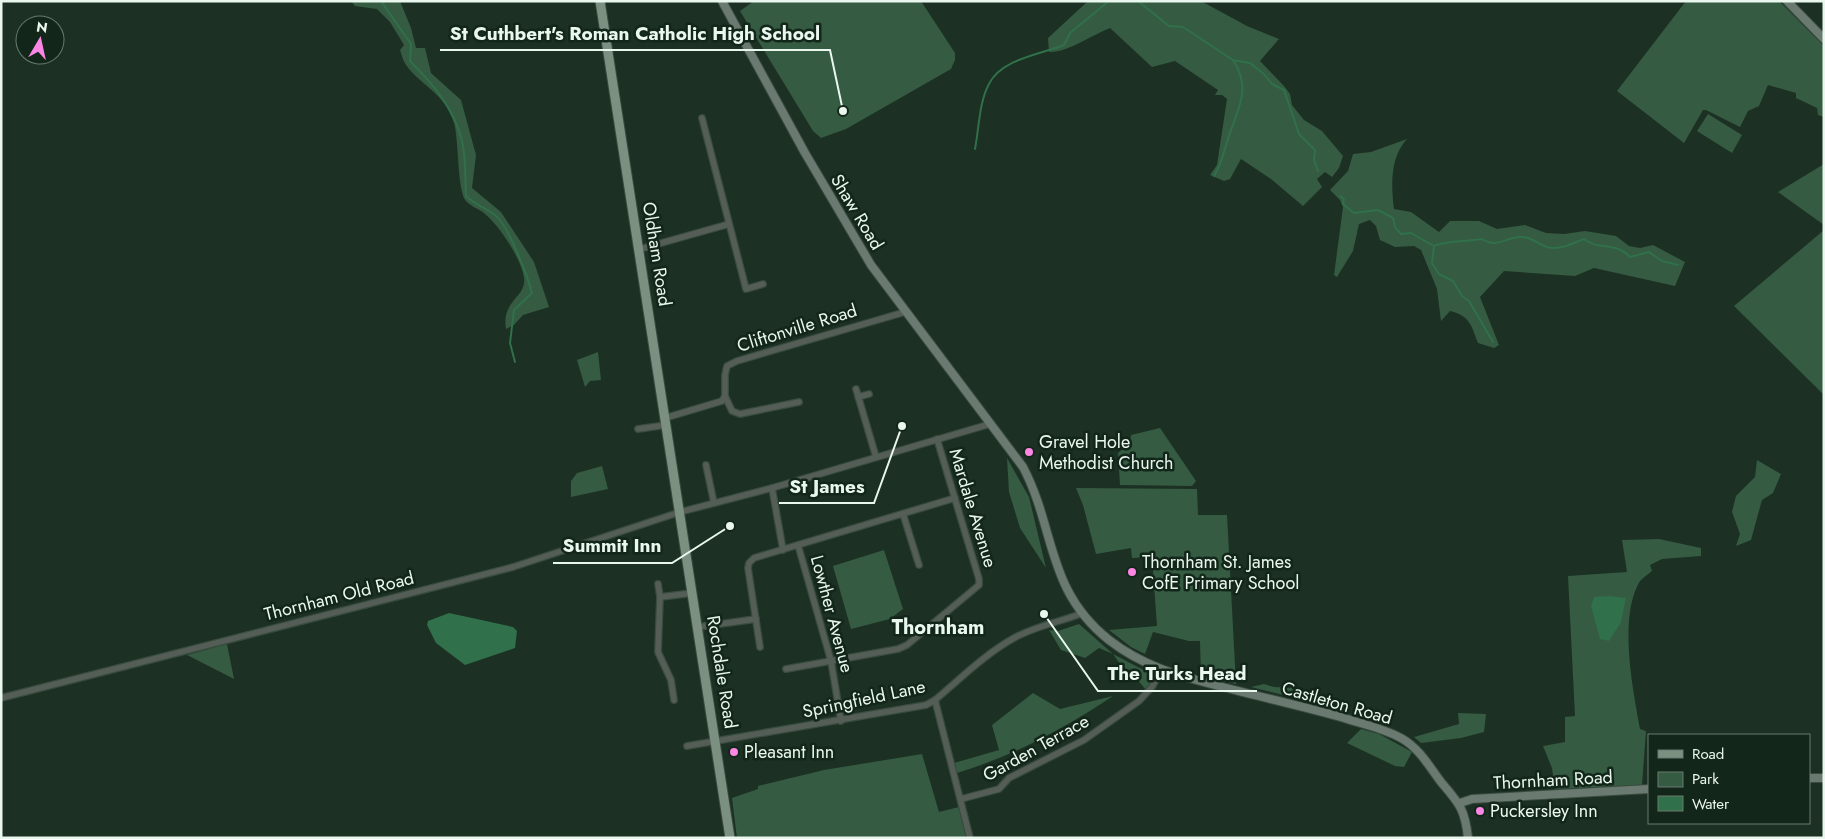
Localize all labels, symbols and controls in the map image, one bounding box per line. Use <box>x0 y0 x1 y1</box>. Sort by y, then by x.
north arrow <box>15 15 65 65</box>
text: N <box>35 16 49 38</box>
callout: St Cuthbert's Roman Catholic High School <box>440 16 830 50</box>
text: St Cuthbert's Roman Catholic High School <box>450 20 820 47</box>
street label: Shaw Road <box>824 169 890 255</box>
street label: Oldham Road <box>636 200 678 308</box>
street label: Cliftonville Road <box>734 297 860 359</box>
place label: Gravel Hole Methodist Church <box>1039 429 1174 476</box>
street label: Mardale Avenue <box>943 445 1003 571</box>
marker: Gravel Hole Methodist Church <box>1023 446 1035 458</box>
callout: St James <box>779 469 874 503</box>
text: St James <box>789 473 865 500</box>
callout: Summit Inn <box>553 529 672 563</box>
text: Summit Inn <box>563 532 661 559</box>
place label: Thornham St. James CofE Primary School <box>1142 549 1299 596</box>
street label: Lowther Avenue <box>804 552 860 676</box>
street label: Thornham Old Road <box>261 565 417 627</box>
marker: Thornham St. James CofE Primary School <box>1126 566 1138 578</box>
street label: Rochdale Road <box>700 613 744 731</box>
district label: Thornham <box>892 613 984 642</box>
callout: The Turks Head <box>1098 657 1257 691</box>
text: The Turks Head <box>1107 660 1247 687</box>
street label: Springfield Lane <box>800 673 928 725</box>
street label: Castleton Road <box>1279 675 1395 731</box>
street label: Garden Terrace <box>978 708 1094 788</box>
legend <box>1648 734 1810 824</box>
place label: Pleasant Inn <box>744 739 834 765</box>
text: Road <box>1692 743 1724 765</box>
marker: Pleasant Inn <box>728 746 740 758</box>
street label: Thornham Road <box>1493 764 1613 796</box>
text: Park <box>1692 768 1719 790</box>
text: Water <box>1692 793 1730 815</box>
place label: Puckersley Inn <box>1490 798 1598 824</box>
marker: Puckersley Inn <box>1474 805 1486 817</box>

